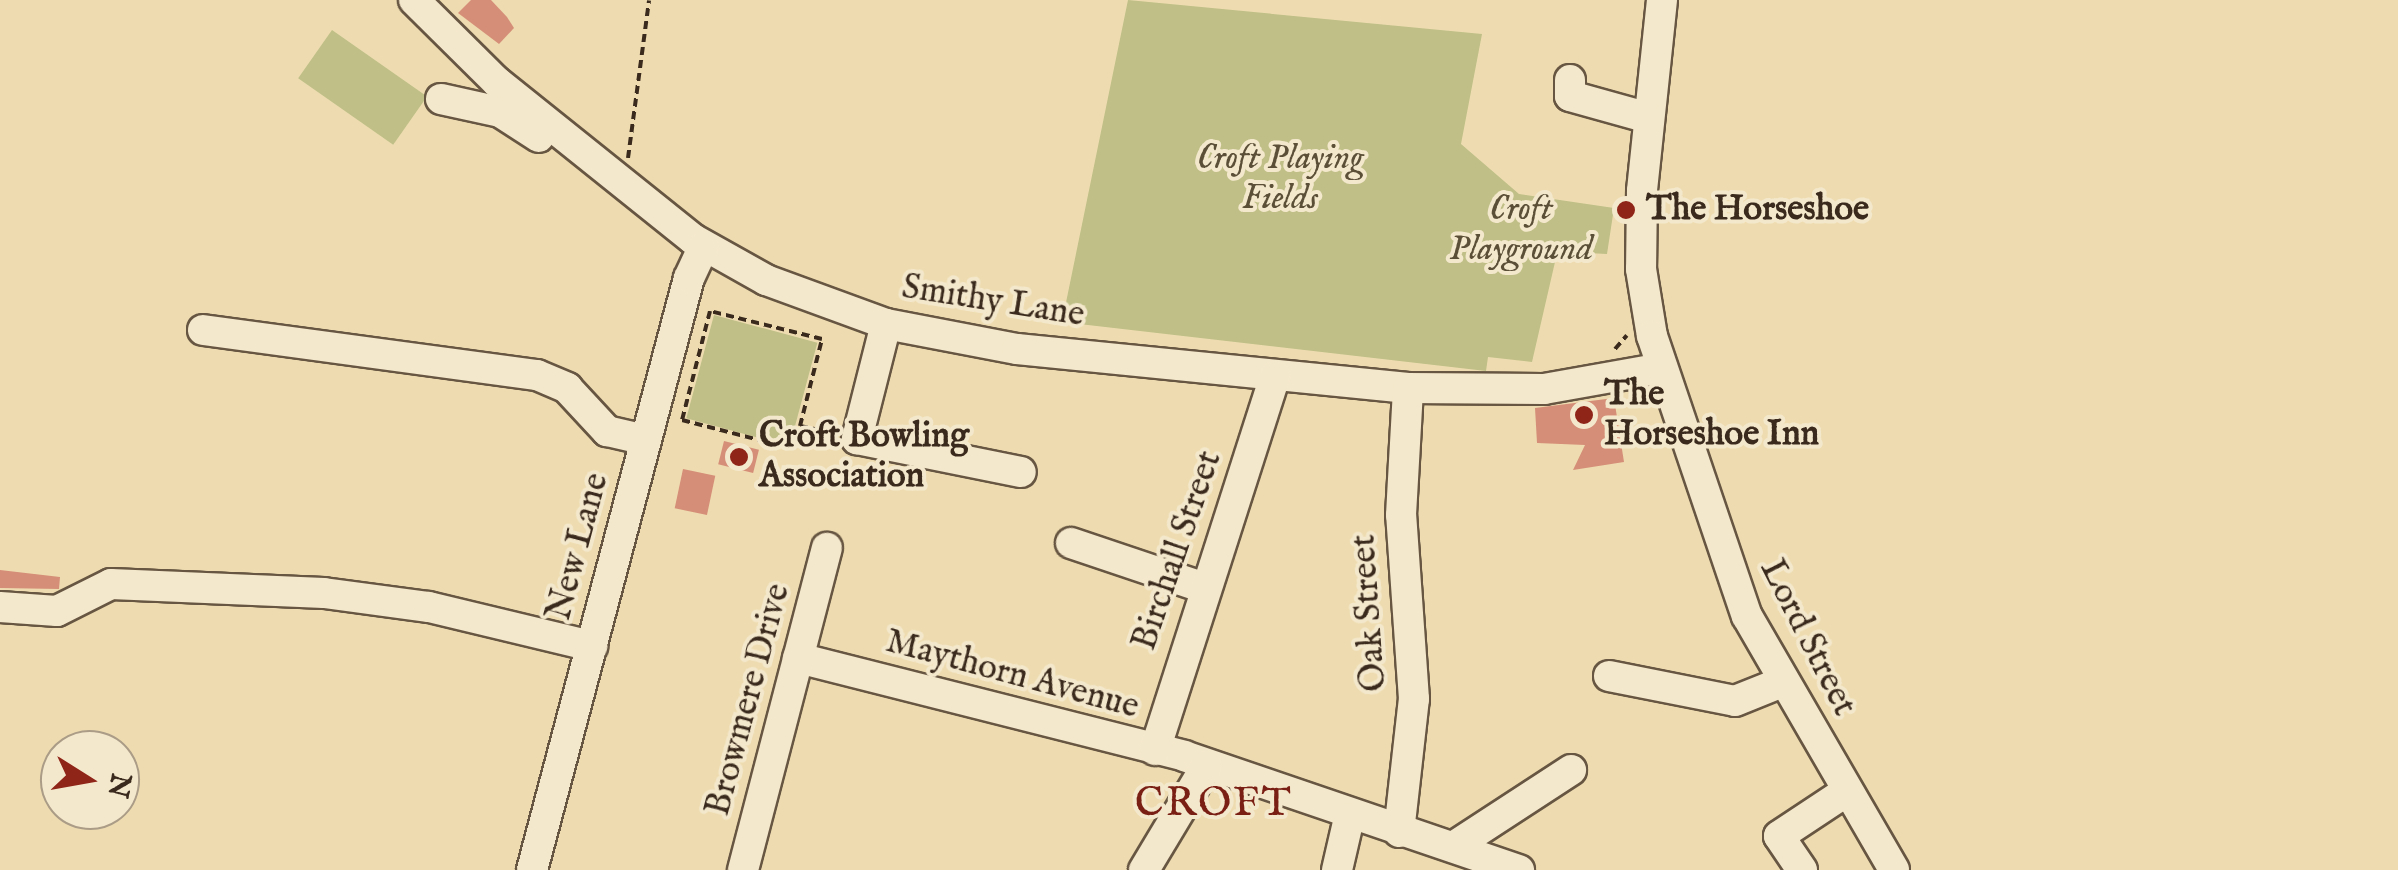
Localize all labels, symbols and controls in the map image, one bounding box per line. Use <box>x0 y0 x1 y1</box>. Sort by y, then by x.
park label: Croft Playing Fields <box>1197 138 1363 220</box>
park label: Croft Playground <box>1449 189 1593 271</box>
place label: The Horseshoe <box>1646 189 1869 231</box>
marker: The Horseshoe <box>1615 199 1637 221</box>
street label: Smithy Lane <box>899 267 1087 337</box>
place label: The Horseshoe Inn <box>1604 374 1819 456</box>
marker: The Horseshoe Inn <box>1573 404 1595 426</box>
place label: Croft Bowling Association <box>759 416 969 498</box>
marker: Croft Bowling Association <box>728 446 750 468</box>
street label: Birchall Street <box>1124 446 1232 656</box>
street label: New Lane <box>539 469 619 625</box>
street label: Oak Street <box>1344 533 1396 693</box>
street label: Lord Street <box>1750 553 1864 723</box>
street label: Browmere Drive <box>698 579 800 821</box>
street label: Maythorn Avenue <box>881 621 1143 729</box>
north arrow <box>40 730 140 830</box>
text: N <box>98 770 137 801</box>
district label: CROFT <box>1135 781 1293 829</box>

